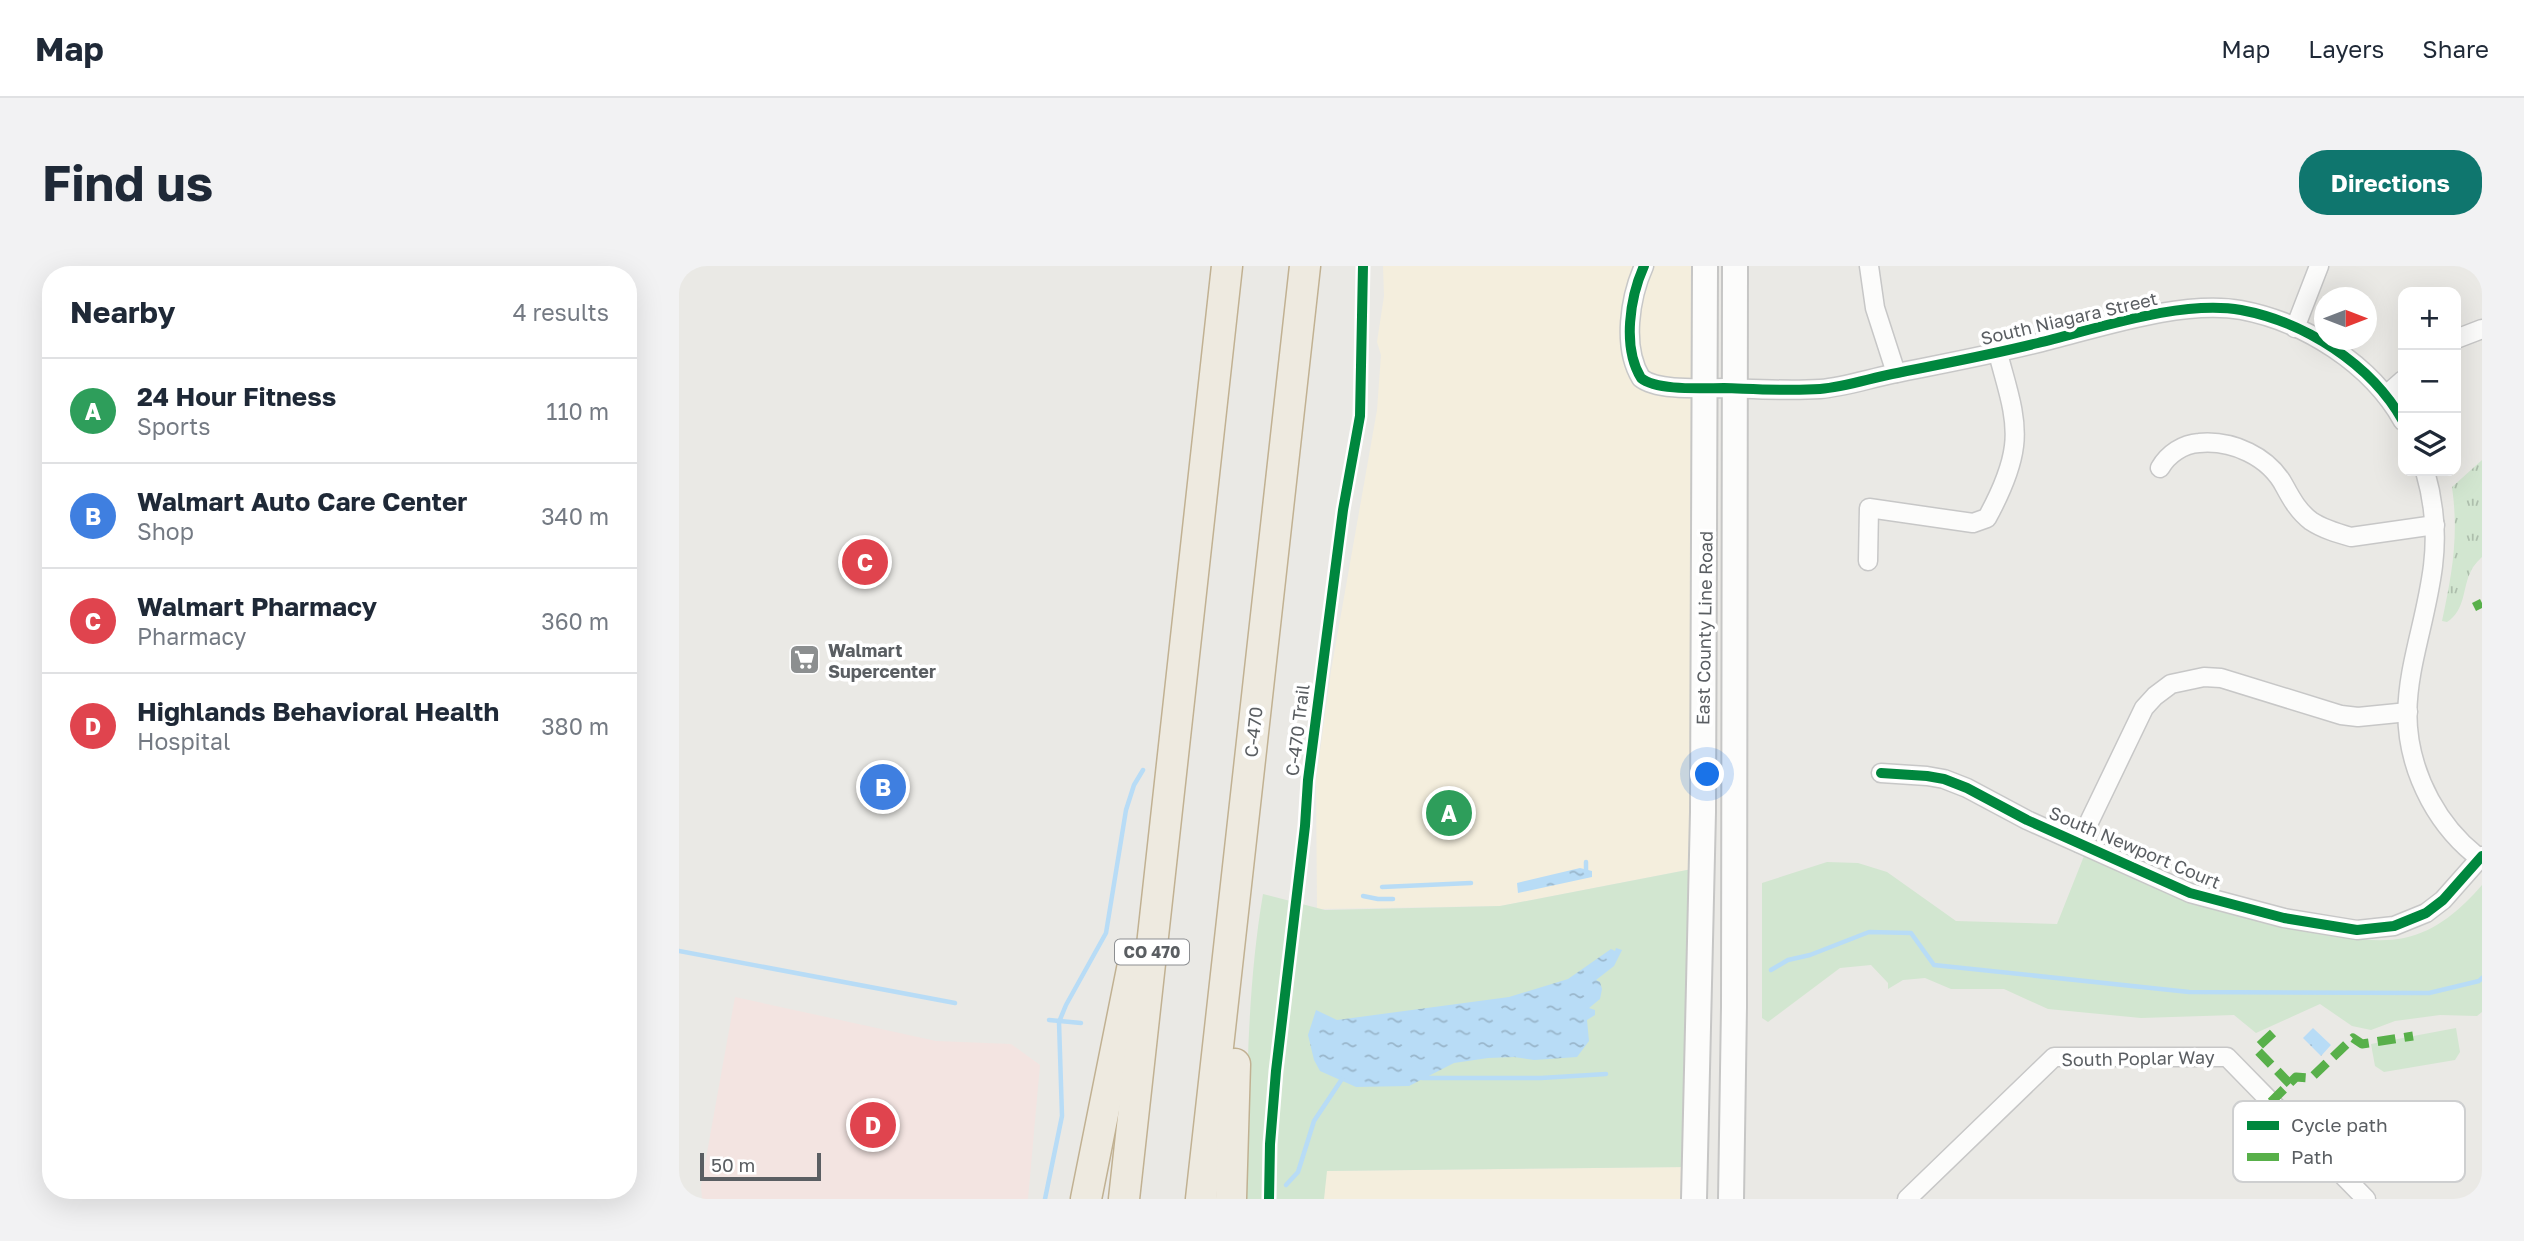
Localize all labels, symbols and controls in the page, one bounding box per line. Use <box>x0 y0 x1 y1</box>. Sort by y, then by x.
text: Map <box>35 29 104 68</box>
text: Map <box>2221 34 2270 63</box>
text: Layers <box>2308 34 2384 63</box>
text: Share <box>2422 34 2489 63</box>
button: Directions <box>2299 150 2482 215</box>
text: Find us <box>42 153 213 212</box>
street label: South Niagara Street <box>1978 287 2160 349</box>
north arrow <box>2314 287 2377 350</box>
map controls <box>2398 287 2461 476</box>
button: + <box>2398 287 2461 350</box>
text: Nearby <box>70 294 175 330</box>
text: 4 results <box>513 298 609 326</box>
button: − <box>2398 350 2461 413</box>
text: 24 Hour Fitness <box>137 381 336 412</box>
text: A <box>85 397 101 425</box>
text: 110 m <box>546 397 609 425</box>
text: Sports <box>137 412 211 440</box>
button: layers <box>2398 413 2461 476</box>
text: Walmart Auto Care Center <box>137 486 467 517</box>
text: B <box>85 502 101 530</box>
text: 340 m <box>541 502 609 530</box>
text: Shop <box>137 517 194 545</box>
street label: East County Line Road <box>1691 531 1717 725</box>
pin: C <box>842 536 888 588</box>
text: Walmart Pharmacy <box>137 591 377 622</box>
text: C <box>85 607 101 635</box>
text: 360 m <box>541 607 609 635</box>
text: Pharmacy <box>137 622 246 650</box>
place label: Walmart Supercenter <box>828 639 936 682</box>
supermarket icon: Walmart Supercenter <box>788 643 822 677</box>
street label: C-470 Trail <box>1280 683 1314 777</box>
text: Highlands Behavioral Health <box>137 696 499 727</box>
street label: C-470 <box>1239 706 1267 758</box>
text: D <box>85 712 101 740</box>
text: 380 m <box>541 712 609 740</box>
text: Hospital <box>137 727 230 755</box>
your location <box>1690 757 1724 791</box>
pin: B <box>860 761 906 813</box>
pin: A <box>1426 787 1472 839</box>
street label: South Newport Court <box>2046 801 2224 893</box>
road number: CO 470 <box>1115 940 1189 964</box>
street label: South Poplar Way <box>2061 1046 2215 1070</box>
pin: D <box>850 1099 896 1151</box>
legend <box>2233 1101 2465 1182</box>
text: Cycle path <box>2291 1113 2388 1136</box>
text: Path <box>2291 1145 2333 1168</box>
scale bar <box>700 1150 821 1182</box>
text: 50 m <box>711 1153 755 1176</box>

